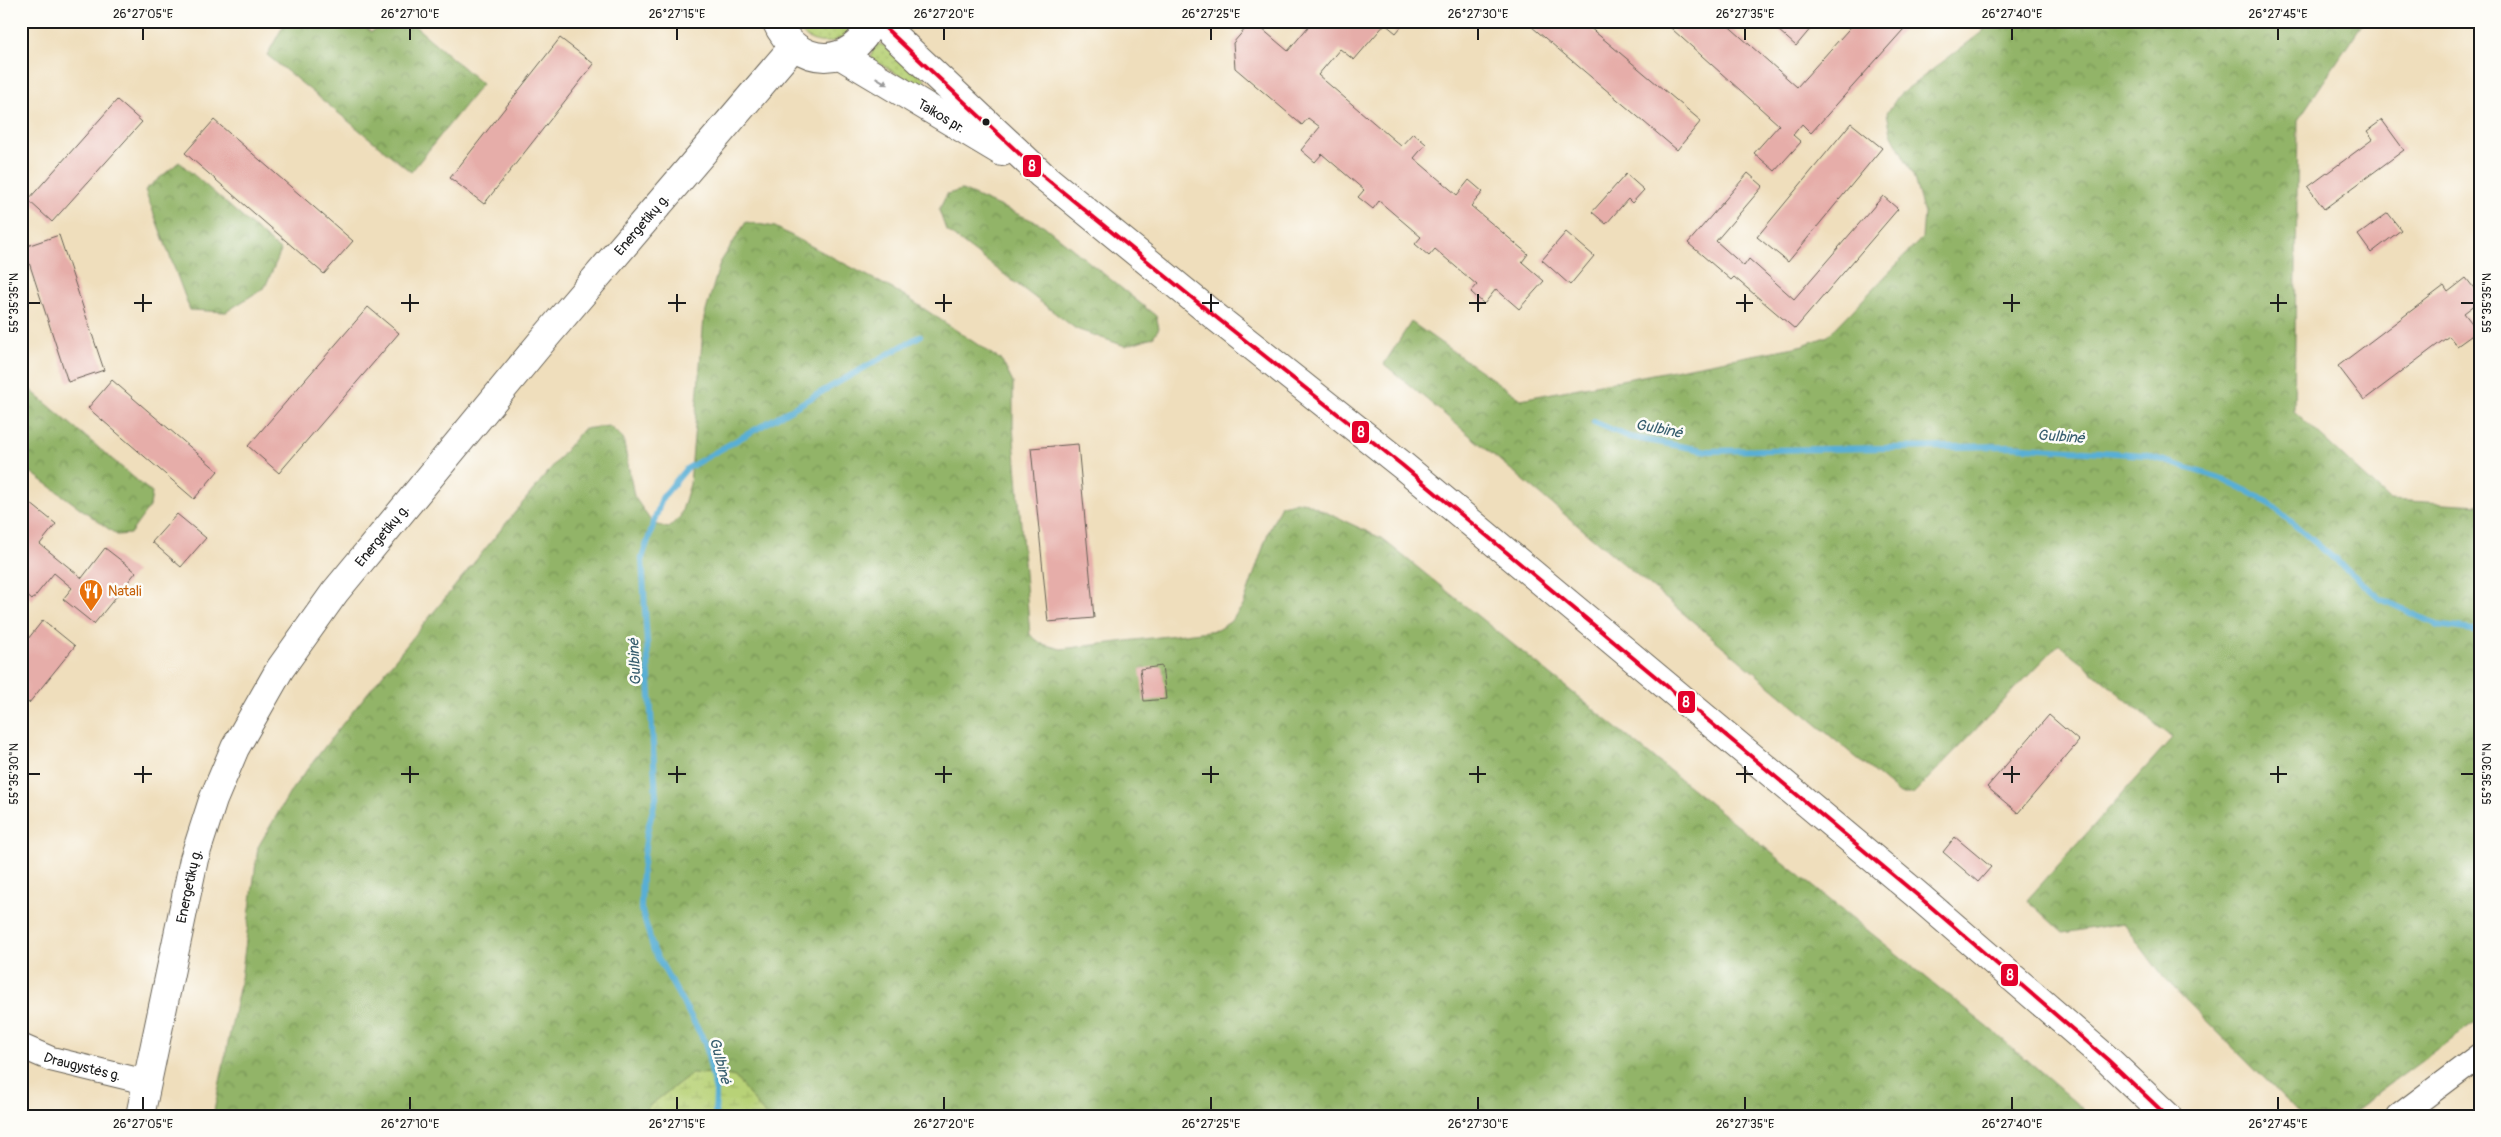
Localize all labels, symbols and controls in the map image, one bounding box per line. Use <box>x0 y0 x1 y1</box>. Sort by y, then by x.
text: 26°27'05"E <box>113 7 173 22</box>
text: 26°27'10"E <box>381 7 439 22</box>
text: 26°27'15"E <box>649 7 705 22</box>
text: 26°27'20"E <box>914 7 974 22</box>
text: 26°27'25"E <box>1182 7 1240 22</box>
text: 26°27'30"E <box>1448 7 1508 22</box>
text: 26°27'35"E <box>1716 7 1774 22</box>
text: 26°27'40"E <box>1982 7 2042 22</box>
text: 26°27'45"E <box>2249 7 2307 22</box>
one-way arrow <box>875 76 888 85</box>
street label: Taikos pr. <box>914 95 968 136</box>
unlabelled marker <box>981 117 991 127</box>
line badge: 8 <box>1022 154 1042 178</box>
text: 8 <box>1028 158 1036 175</box>
street label: Energetikų g. <box>610 190 672 259</box>
text: 55°35'35"N <box>7 273 22 333</box>
text: 55°35'35"N <box>2480 273 2495 333</box>
water label: Gulbinė <box>1634 415 1685 443</box>
line badge: 8 <box>1351 420 1370 444</box>
text: 8 <box>1357 424 1365 441</box>
water label: Gulbinė <box>2037 426 2086 448</box>
street label: Energetikų g. <box>351 501 412 570</box>
restaurant icon: Natali <box>78 578 104 612</box>
place label: Natali <box>108 583 142 600</box>
water label: Gulbinė <box>624 637 646 686</box>
line badge: 8 <box>1677 690 1696 714</box>
text: 8 <box>1682 694 1690 711</box>
text: 55°35'30"N <box>7 743 22 805</box>
text: 55°35'30"N <box>2480 743 2495 805</box>
street label: Energetikų g. <box>172 847 205 925</box>
line badge: 8 <box>2000 963 2019 987</box>
text: 8 <box>2006 967 2014 984</box>
water label: Gulbinė <box>705 1036 736 1087</box>
street label: Draugystės g. <box>41 1048 123 1084</box>
text: 26°27'05"E <box>113 1117 173 1132</box>
text: 26°27'10"E <box>381 1117 439 1132</box>
text: 26°27'15"E <box>649 1117 705 1132</box>
text: 26°27'20"E <box>914 1117 974 1132</box>
text: 26°27'25"E <box>1182 1117 1240 1132</box>
text: 26°27'30"E <box>1448 1117 1508 1132</box>
text: 26°27'35"E <box>1716 1117 1774 1132</box>
text: 26°27'40"E <box>1982 1117 2042 1132</box>
text: 26°27'45"E <box>2249 1117 2307 1132</box>

